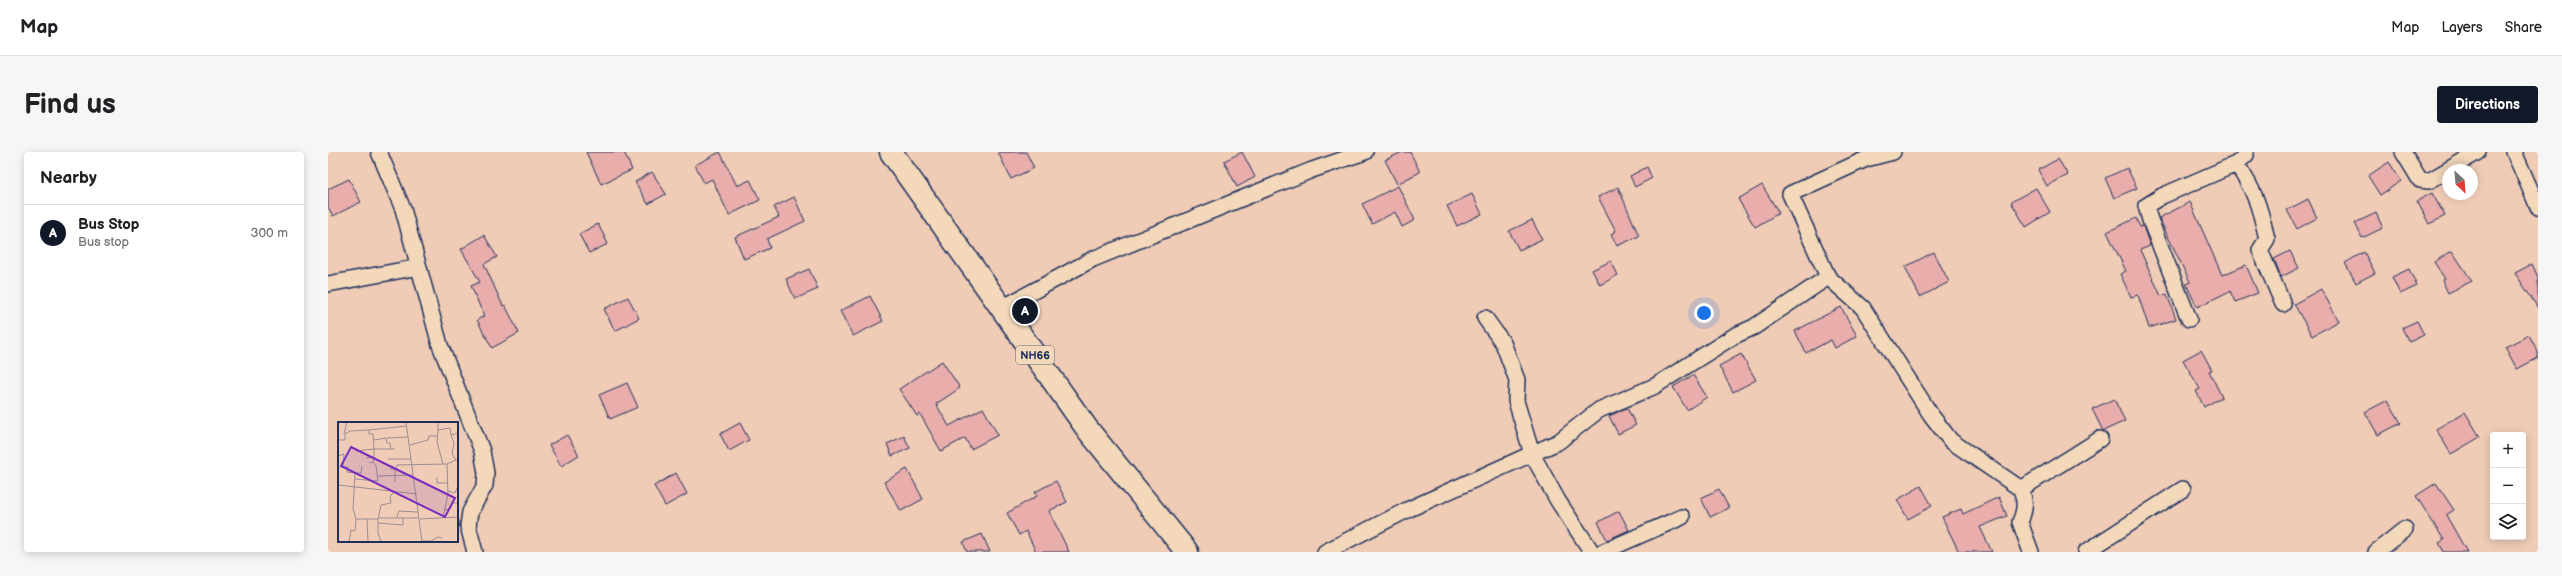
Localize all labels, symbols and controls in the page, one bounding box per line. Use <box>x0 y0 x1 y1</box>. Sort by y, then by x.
text: Map <box>20 16 58 39</box>
text: Map <box>2391 19 2419 36</box>
text: Layers <box>2441 19 2483 36</box>
text: Share <box>2505 19 2542 36</box>
button: Directions <box>2437 86 2538 123</box>
text: Find us <box>24 88 116 121</box>
north arrow <box>2442 164 2478 200</box>
text: Nearby <box>40 168 97 188</box>
text: Bus Stop <box>78 215 139 234</box>
text: A <box>49 225 57 241</box>
text: 300 m <box>250 225 288 241</box>
text: Bus stop <box>78 234 129 250</box>
pin: A <box>1012 296 1038 326</box>
your location <box>1694 303 1714 323</box>
road number: NH66 <box>1016 346 1054 364</box>
inset map <box>338 422 458 542</box>
map controls <box>2490 432 2526 540</box>
button: + <box>2490 432 2526 468</box>
button: − <box>2490 468 2526 504</box>
button: layers <box>2490 504 2526 540</box>

